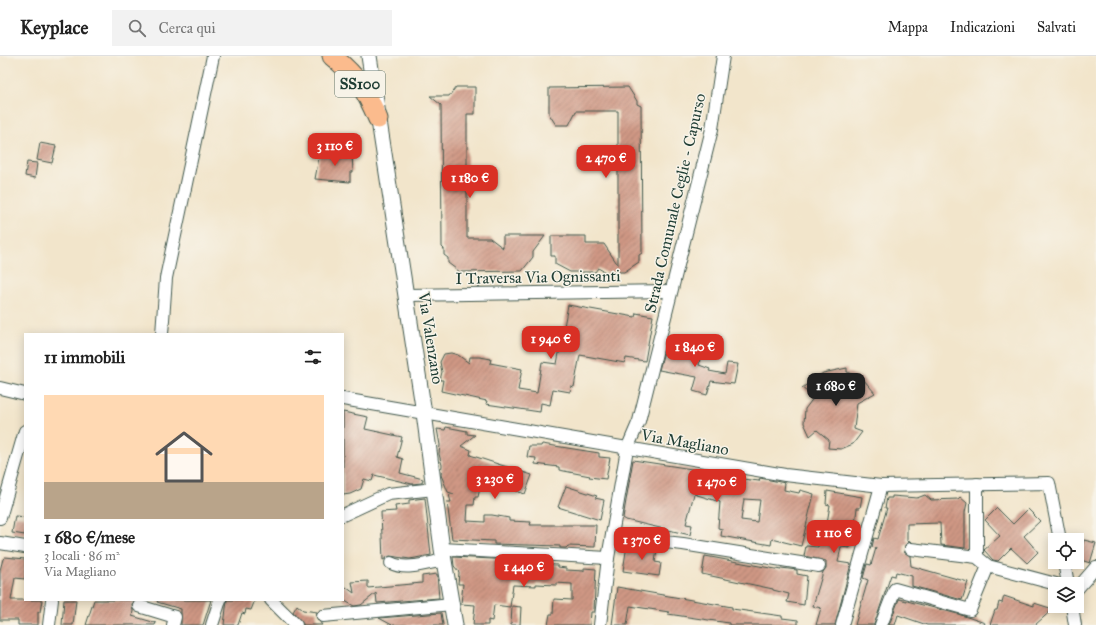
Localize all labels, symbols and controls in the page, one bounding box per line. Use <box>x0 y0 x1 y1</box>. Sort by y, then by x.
search box <box>112 10 392 46</box>
text: Keyplace <box>20 16 88 39</box>
icon: search <box>126 17 148 39</box>
text: Cerca qui <box>158 19 216 37</box>
text: Mappa <box>888 19 928 36</box>
text: Indicazioni <box>950 19 1015 36</box>
text: Salvati <box>1037 19 1076 36</box>
road number: SS100 <box>335 71 385 97</box>
street label: Strada Comunale Ceglie - Capurso <box>640 91 710 315</box>
pin: 3 110 € <box>298 133 372 167</box>
text: 3 110 € <box>317 138 353 154</box>
pin: 2 470 € <box>569 145 643 179</box>
text: 2 470 € <box>585 150 627 166</box>
pin: 1 180 € <box>433 165 507 199</box>
text: 1 180 € <box>451 170 489 186</box>
street label: I Traversa Via Ognissanti <box>455 266 621 289</box>
street label: Via Valenzano <box>414 290 448 385</box>
pin: 1 940 € <box>514 326 588 360</box>
text: 1 940 € <box>531 331 571 347</box>
pin: 1 840 € <box>658 334 732 368</box>
text: 1 840 € <box>675 339 715 355</box>
icon: filters <box>302 346 324 368</box>
text: 11 immobili <box>44 347 125 368</box>
pin: 1 680 € <box>799 373 873 407</box>
text: 1 680 € <box>816 378 856 394</box>
icon: home <box>148 421 220 493</box>
street label: Via Magliano <box>638 425 730 460</box>
pin: 3 230 € <box>458 466 532 500</box>
pin: 1 470 € <box>680 469 754 503</box>
text: 3 230 € <box>476 471 514 487</box>
text: 1 470 € <box>697 474 737 490</box>
pin: 1 110 € <box>797 520 871 554</box>
text: 1 110 € <box>816 525 852 541</box>
text: 1 680 €/mese <box>44 527 135 548</box>
pin: 1 370 € <box>605 527 679 561</box>
text: 1 370 € <box>623 532 661 548</box>
map controls <box>1048 533 1084 613</box>
button: locate <box>1048 533 1084 569</box>
text: 3 locali · 86 m² <box>44 548 120 564</box>
pin: 1 440 € <box>487 554 561 588</box>
text: 1 440 € <box>504 559 544 575</box>
text: Via Magliano <box>44 564 116 580</box>
button: layers <box>1048 577 1084 613</box>

